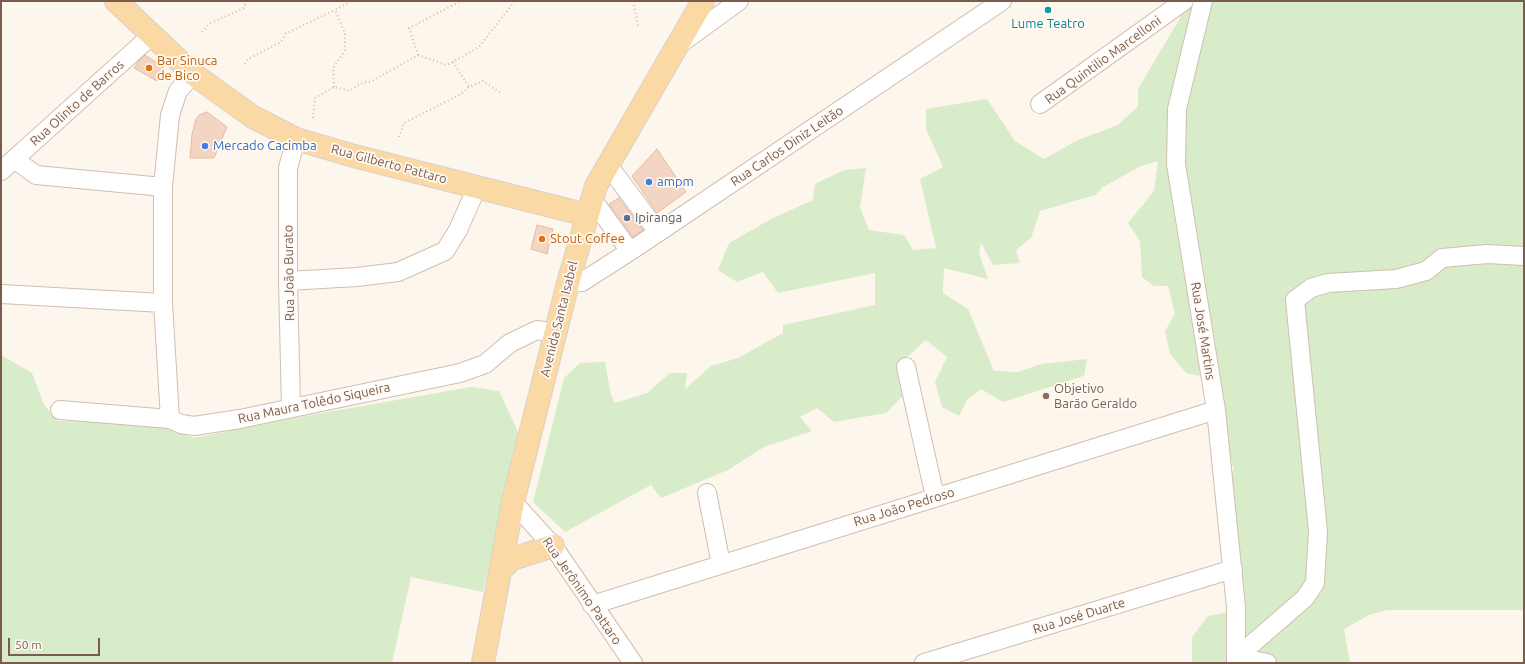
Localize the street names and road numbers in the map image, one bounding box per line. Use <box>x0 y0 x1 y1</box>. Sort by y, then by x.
street label: Rua Quintilio Marcelloni <box>1042 13 1164 107</box>
street label: Rua Olinto de Barros <box>27 57 127 149</box>
street label: Rua Carlos Diniz Leitão <box>728 102 846 190</box>
street label: Rua Gilberto Pattaro <box>329 141 449 187</box>
street label: Rua João Burato <box>280 225 298 321</box>
street label: Avenida Santa Isabel <box>537 259 581 379</box>
street label: Rua José Martins <box>1188 281 1218 381</box>
street label: Rua Maura Tolêdo Siqueira <box>237 379 391 427</box>
street label: Rua João Pedroso <box>852 484 956 530</box>
street label: Rua Jerônimo Pattaro <box>539 534 625 648</box>
street label: Rua José Duarte <box>1031 595 1127 637</box>

